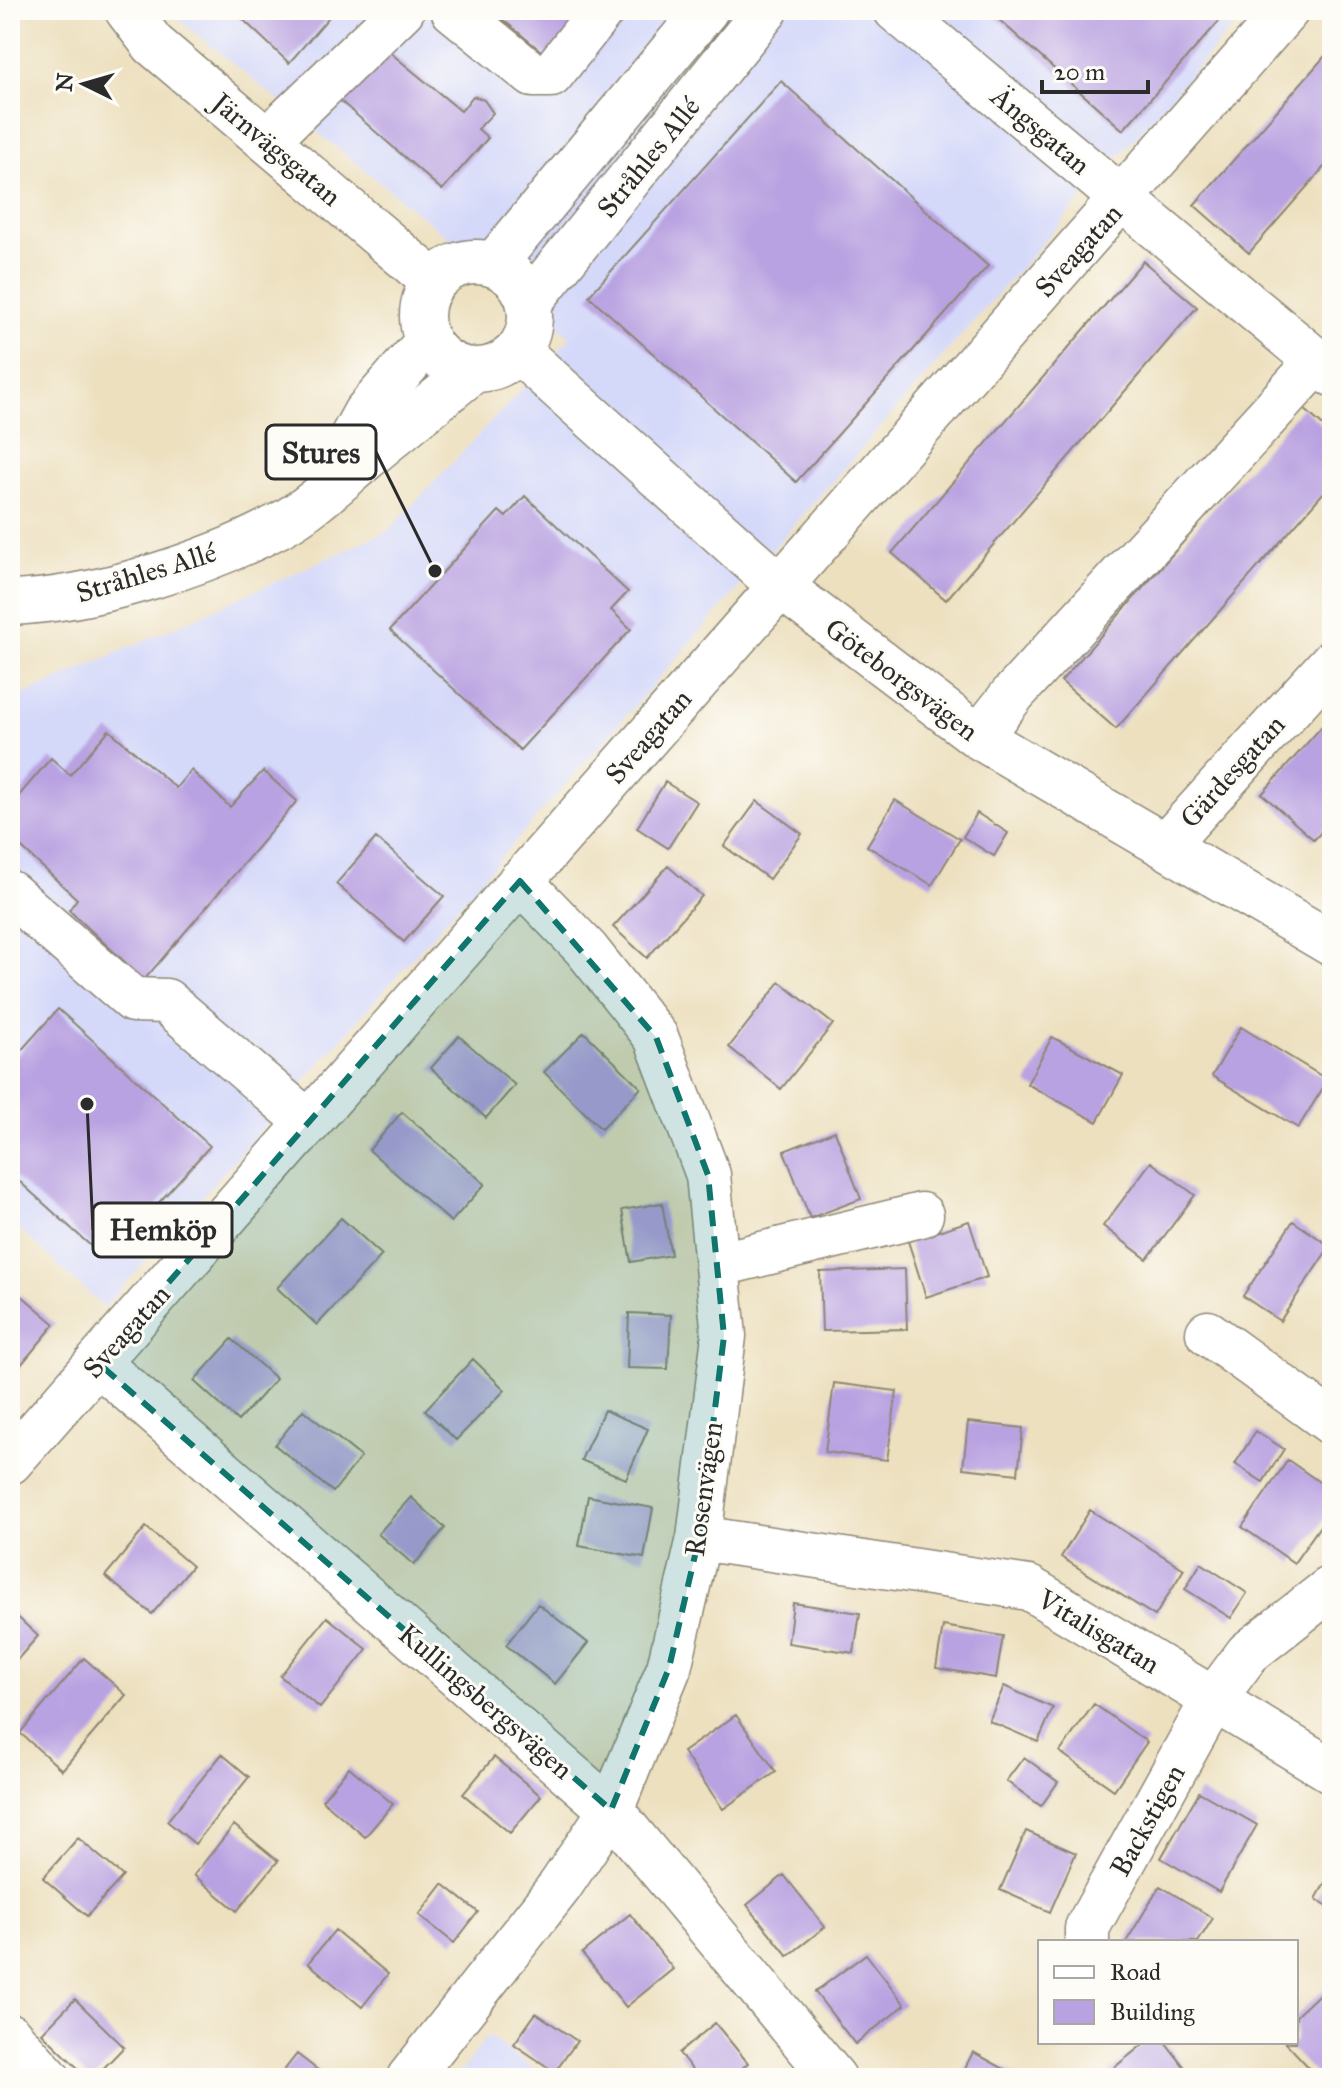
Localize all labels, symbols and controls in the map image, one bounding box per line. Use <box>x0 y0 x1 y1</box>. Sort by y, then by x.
north arrow <box>44 44 124 124</box>
scale bar <box>1042 44 1148 94</box>
text: 20 m <box>1054 57 1105 87</box>
text: N <box>50 71 79 93</box>
street label: Ängsgatan <box>983 78 1098 182</box>
street label: Järnvägsgatan <box>203 83 348 214</box>
street label: Stråhles Allé <box>589 90 708 225</box>
street label: Sveagatan <box>1027 196 1130 304</box>
callout: Stures <box>266 425 376 479</box>
text: Stures <box>282 435 360 471</box>
street label: Stråhles Allé <box>72 534 221 610</box>
street label: Göteborgsvägen <box>818 610 985 748</box>
street label: Sveagatan <box>598 682 699 791</box>
street label: Gärdesgatan <box>1172 707 1292 835</box>
callout: Hemköp <box>93 1203 232 1257</box>
text: Hemköp <box>109 1212 217 1248</box>
street label: Sveagatan <box>75 1277 178 1385</box>
street label: Rosenvägen <box>677 1420 730 1559</box>
street label: Vitalisgatan <box>1031 1581 1166 1681</box>
street label: Kullingsbergsvägen <box>391 1616 580 1787</box>
street label: Backstigen <box>1102 1758 1193 1882</box>
legend <box>1038 1940 1298 2044</box>
text: Road <box>1110 1957 1161 1987</box>
text: Building <box>1110 1997 1195 2027</box>

